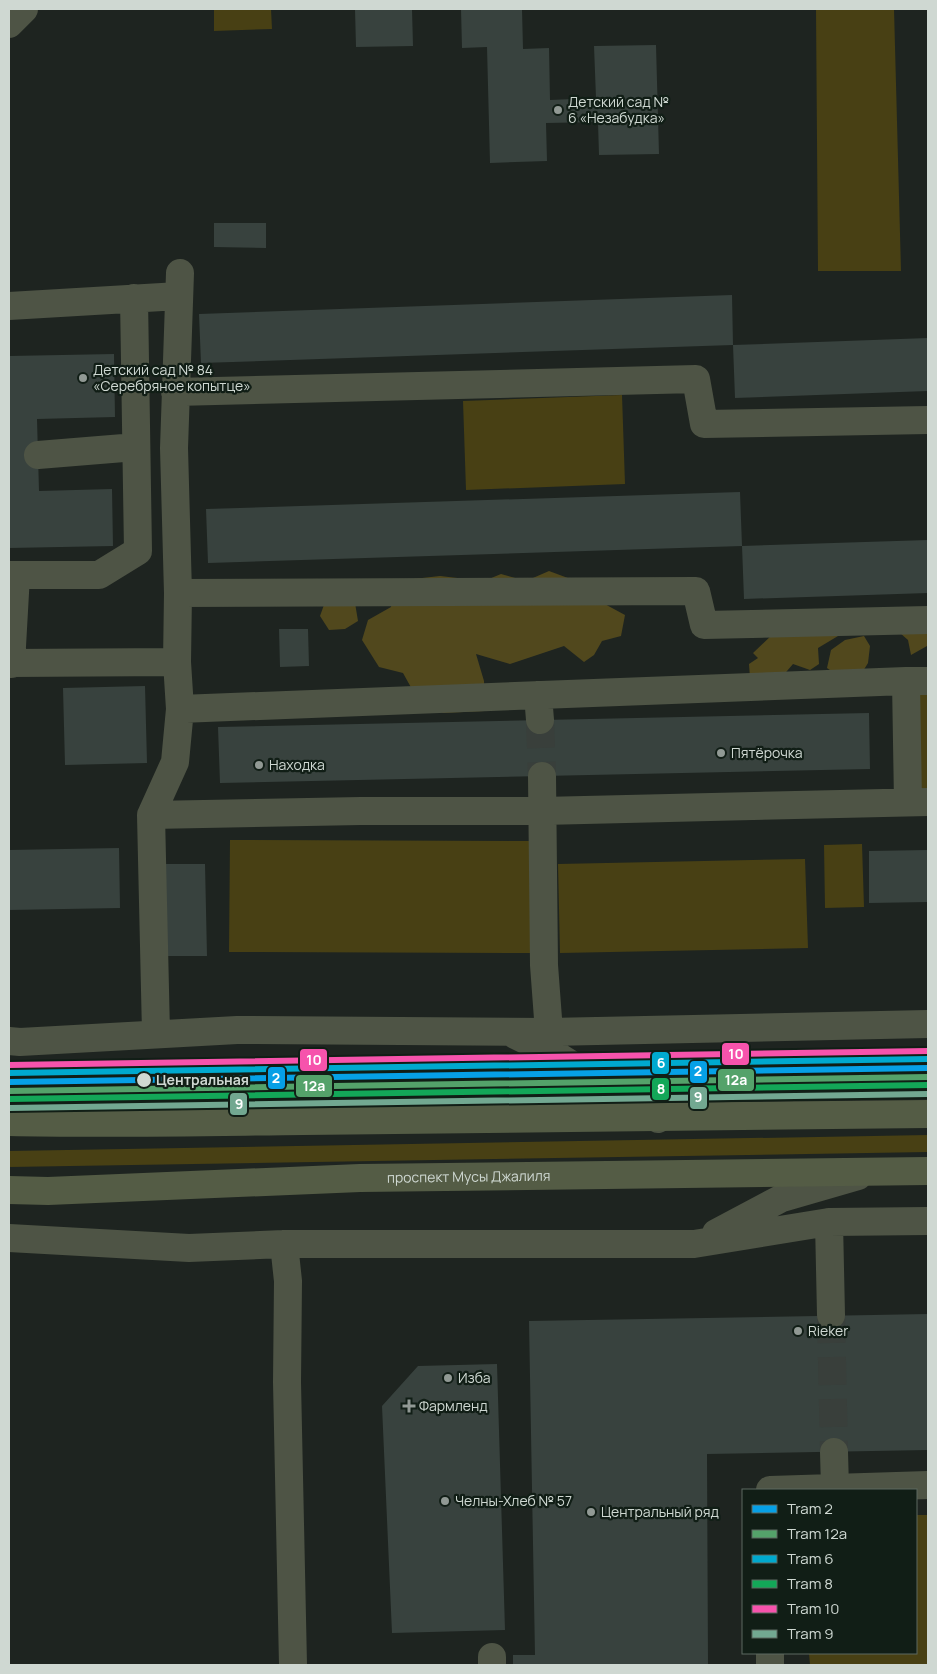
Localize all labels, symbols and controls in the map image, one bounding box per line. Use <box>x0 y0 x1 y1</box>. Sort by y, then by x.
place label: Детский сад № 6 «Незабудка» <box>568 92 669 127</box>
marker: Детский сад № 6 «Незабудка» <box>552 104 564 116</box>
place label: Детский сад № 84 «Серебряное копытце» <box>93 360 251 395</box>
marker: Детский сад № 84 «Серебряное копытце» <box>77 372 89 384</box>
place label: Пятёрочка <box>731 743 803 762</box>
marker: Пятёрочка <box>715 747 727 759</box>
place label: Находка <box>269 755 325 774</box>
marker: Находка <box>253 759 265 771</box>
line badge: 10 <box>721 1042 750 1066</box>
text: 10 <box>728 1044 744 1063</box>
line badge: 10 <box>299 1048 328 1072</box>
text: 10 <box>306 1050 322 1069</box>
line badge: 6 <box>651 1051 670 1075</box>
text: 6 <box>657 1053 665 1072</box>
line badge: 2 <box>689 1060 708 1084</box>
text: 2 <box>694 1061 702 1080</box>
line badge: 2 <box>267 1066 286 1090</box>
text: 2 <box>272 1068 280 1087</box>
line badge: 12а <box>717 1068 755 1092</box>
place label: Центральная <box>156 1070 249 1089</box>
text: 12а <box>725 1070 747 1089</box>
marker: Центральная <box>135 1071 153 1089</box>
line badge: 12а <box>295 1074 333 1098</box>
text: 12а <box>303 1076 325 1095</box>
line badge: 8 <box>651 1077 670 1101</box>
text: 8 <box>657 1079 665 1098</box>
line badge: 9 <box>689 1086 708 1110</box>
text: 9 <box>694 1087 702 1106</box>
line badge: 9 <box>229 1092 248 1116</box>
text: 9 <box>235 1094 243 1113</box>
street label: проспект Мусы Джалиля <box>387 1166 551 1187</box>
place label: Rieker <box>808 1321 848 1340</box>
marker: Rieker <box>792 1325 804 1337</box>
place label: Изба <box>458 1368 491 1387</box>
marker: Изба <box>442 1372 454 1384</box>
place label: Фармленд <box>419 1396 488 1415</box>
marker: Фармленд <box>403 1400 415 1412</box>
legend <box>742 1489 917 1654</box>
place label: Челны-Хлеб № 57 <box>455 1491 572 1510</box>
marker: Челны-Хлеб № 57 <box>439 1495 451 1507</box>
text: Tram 2 <box>787 1498 833 1519</box>
place label: Центральный ряд <box>601 1502 719 1521</box>
marker: Центральный ряд <box>585 1506 597 1518</box>
text: Tram 12а <box>787 1523 847 1544</box>
text: Tram 6 <box>787 1548 834 1569</box>
text: Tram 8 <box>787 1573 833 1594</box>
text: Tram 10 <box>787 1598 839 1619</box>
text: Tram 9 <box>787 1623 834 1644</box>

